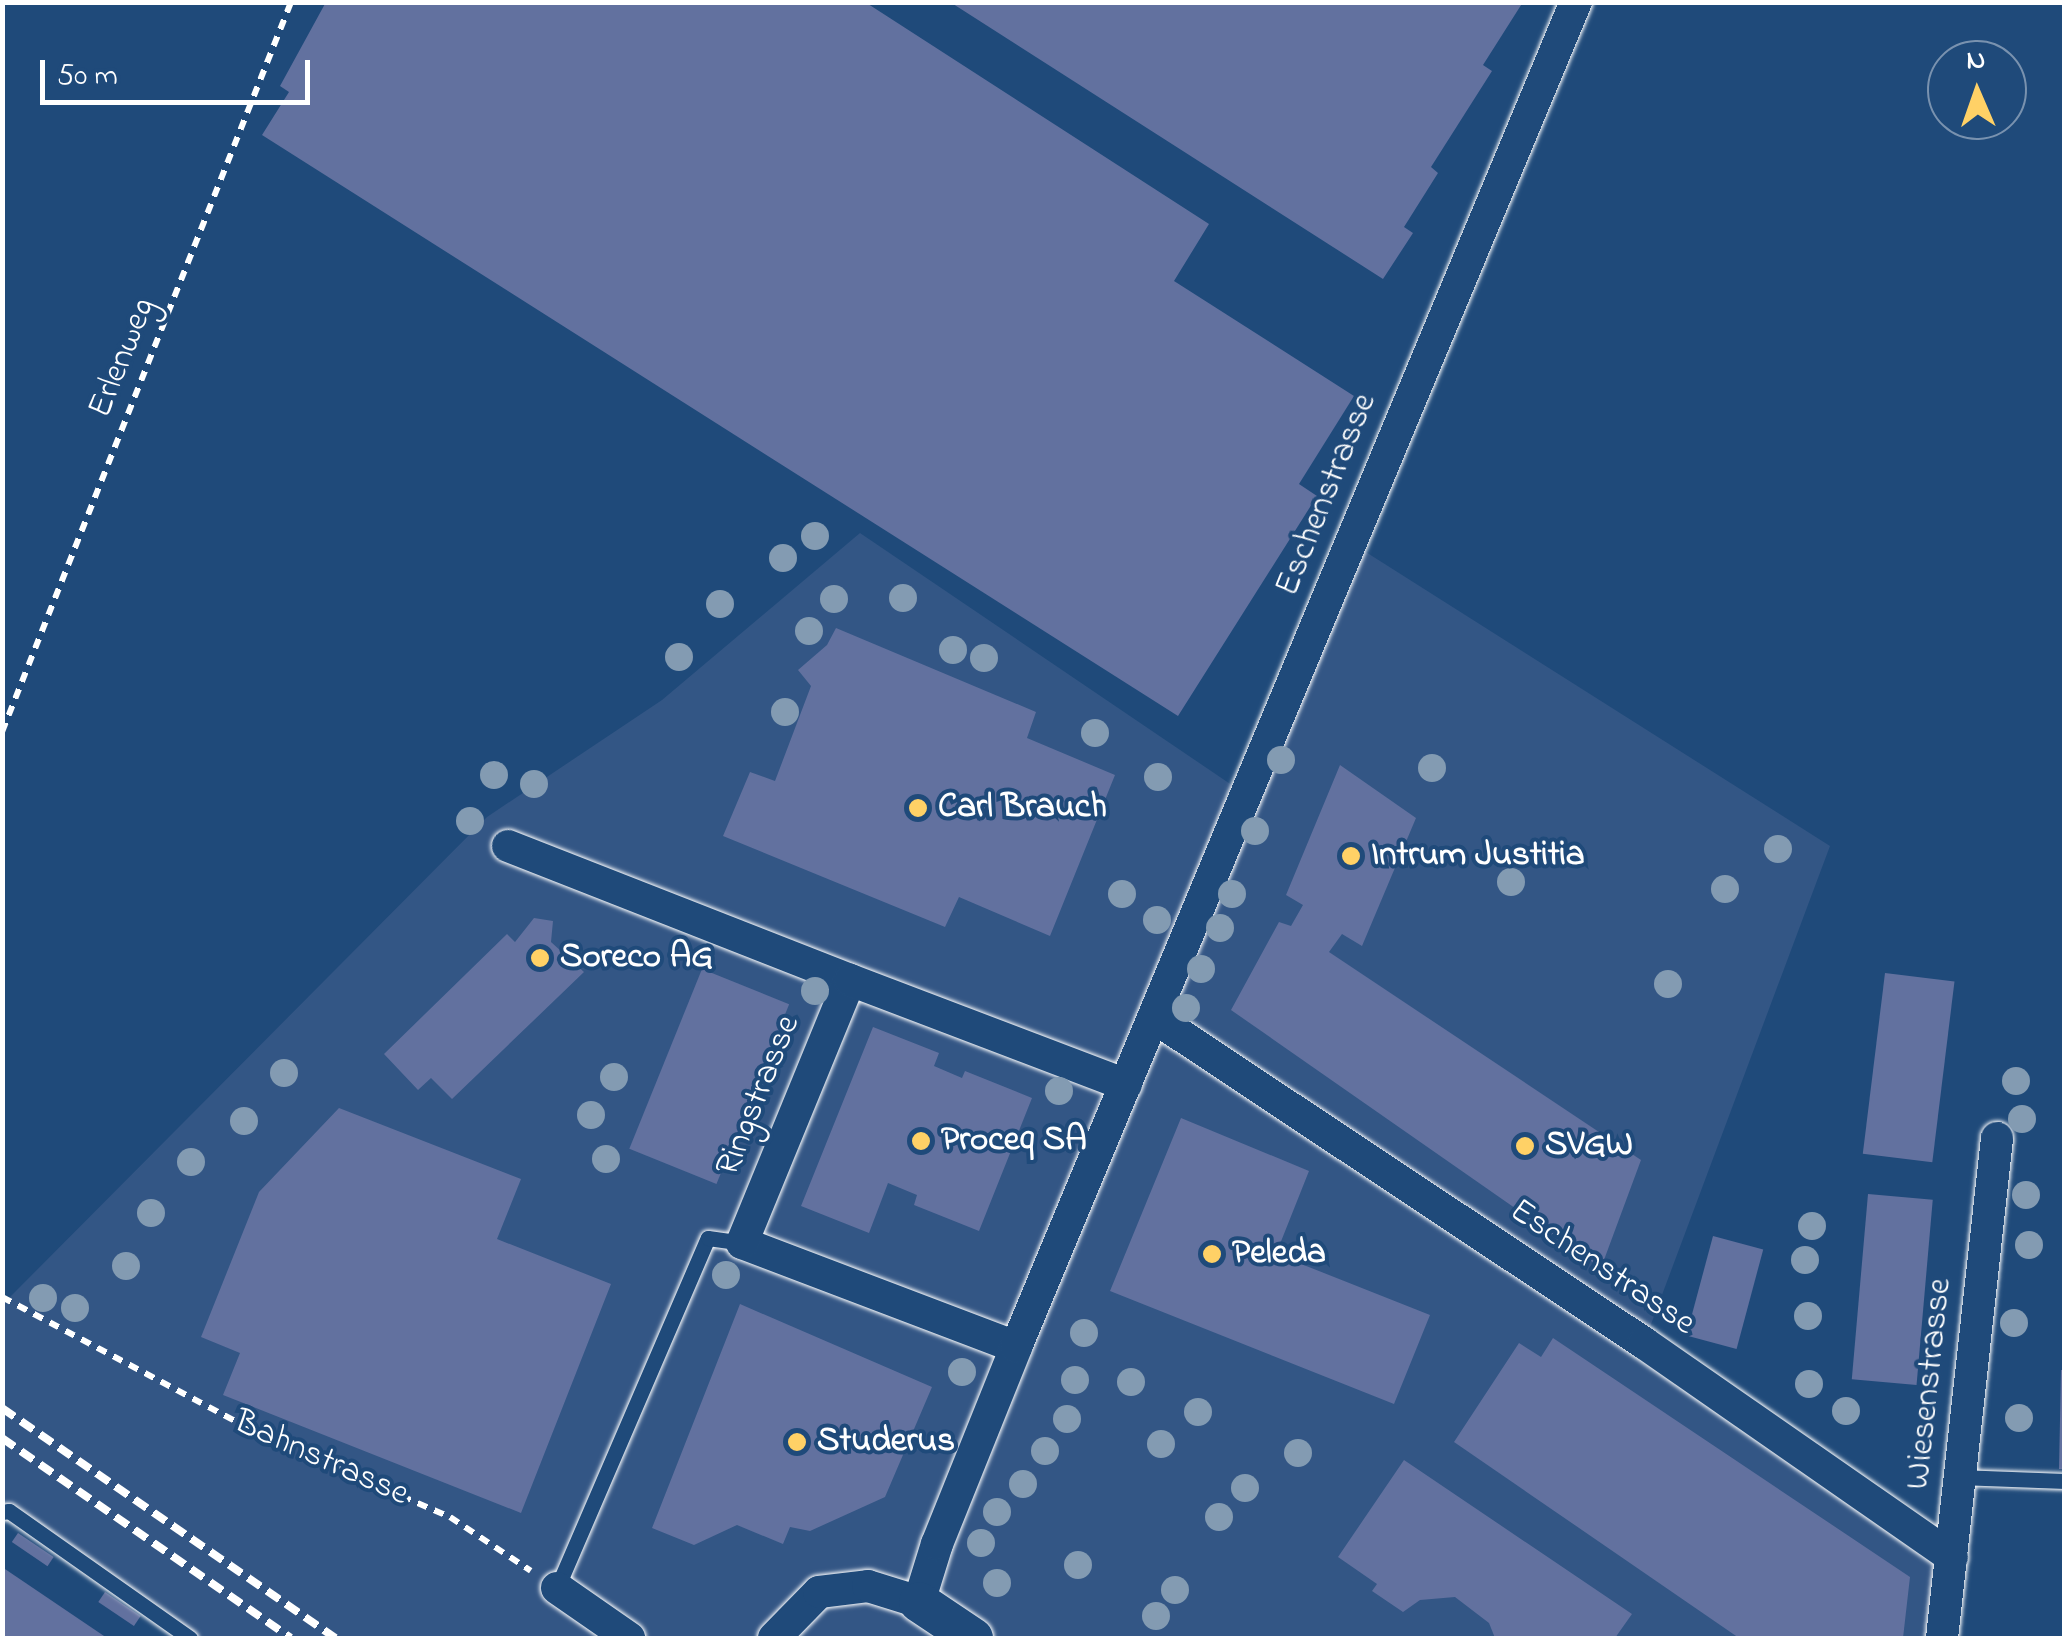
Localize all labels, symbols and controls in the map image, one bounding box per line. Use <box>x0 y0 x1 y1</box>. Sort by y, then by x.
scale bar <box>45 40 315 102</box>
north arrow <box>1927 40 2027 140</box>
text: N <box>1966 41 1986 82</box>
text: 50 m <box>57 55 118 99</box>
street label: Erlenweg <box>80 292 166 424</box>
street label: Eschenstrasse <box>1267 388 1387 602</box>
place label: Carl Brauch <box>938 787 1107 829</box>
marker: Carl Brauch <box>907 797 929 819</box>
place label: Intrum Justitia <box>1371 835 1585 877</box>
marker: Intrum Justitia <box>1340 845 1362 867</box>
place label: Soreco AG <box>560 937 713 979</box>
marker: Soreco AG <box>529 947 551 969</box>
street label: Ringstrasse <box>708 1010 810 1182</box>
place label: Proceq SA <box>941 1120 1087 1162</box>
place label: SVGW <box>1545 1125 1633 1167</box>
marker: Proceq SA <box>910 1130 932 1152</box>
marker: SVGW <box>1514 1135 1536 1157</box>
street label: Eschenstrasse <box>1501 1191 1703 1345</box>
place label: Peleda <box>1232 1233 1326 1275</box>
marker: Peleda <box>1201 1243 1223 1265</box>
street label: Wiesenstrasse <box>1898 1276 1962 1492</box>
street label: Bahnstrasse <box>227 1402 415 1516</box>
place label: Studerus <box>817 1421 955 1463</box>
marker: Studerus <box>786 1431 808 1453</box>

